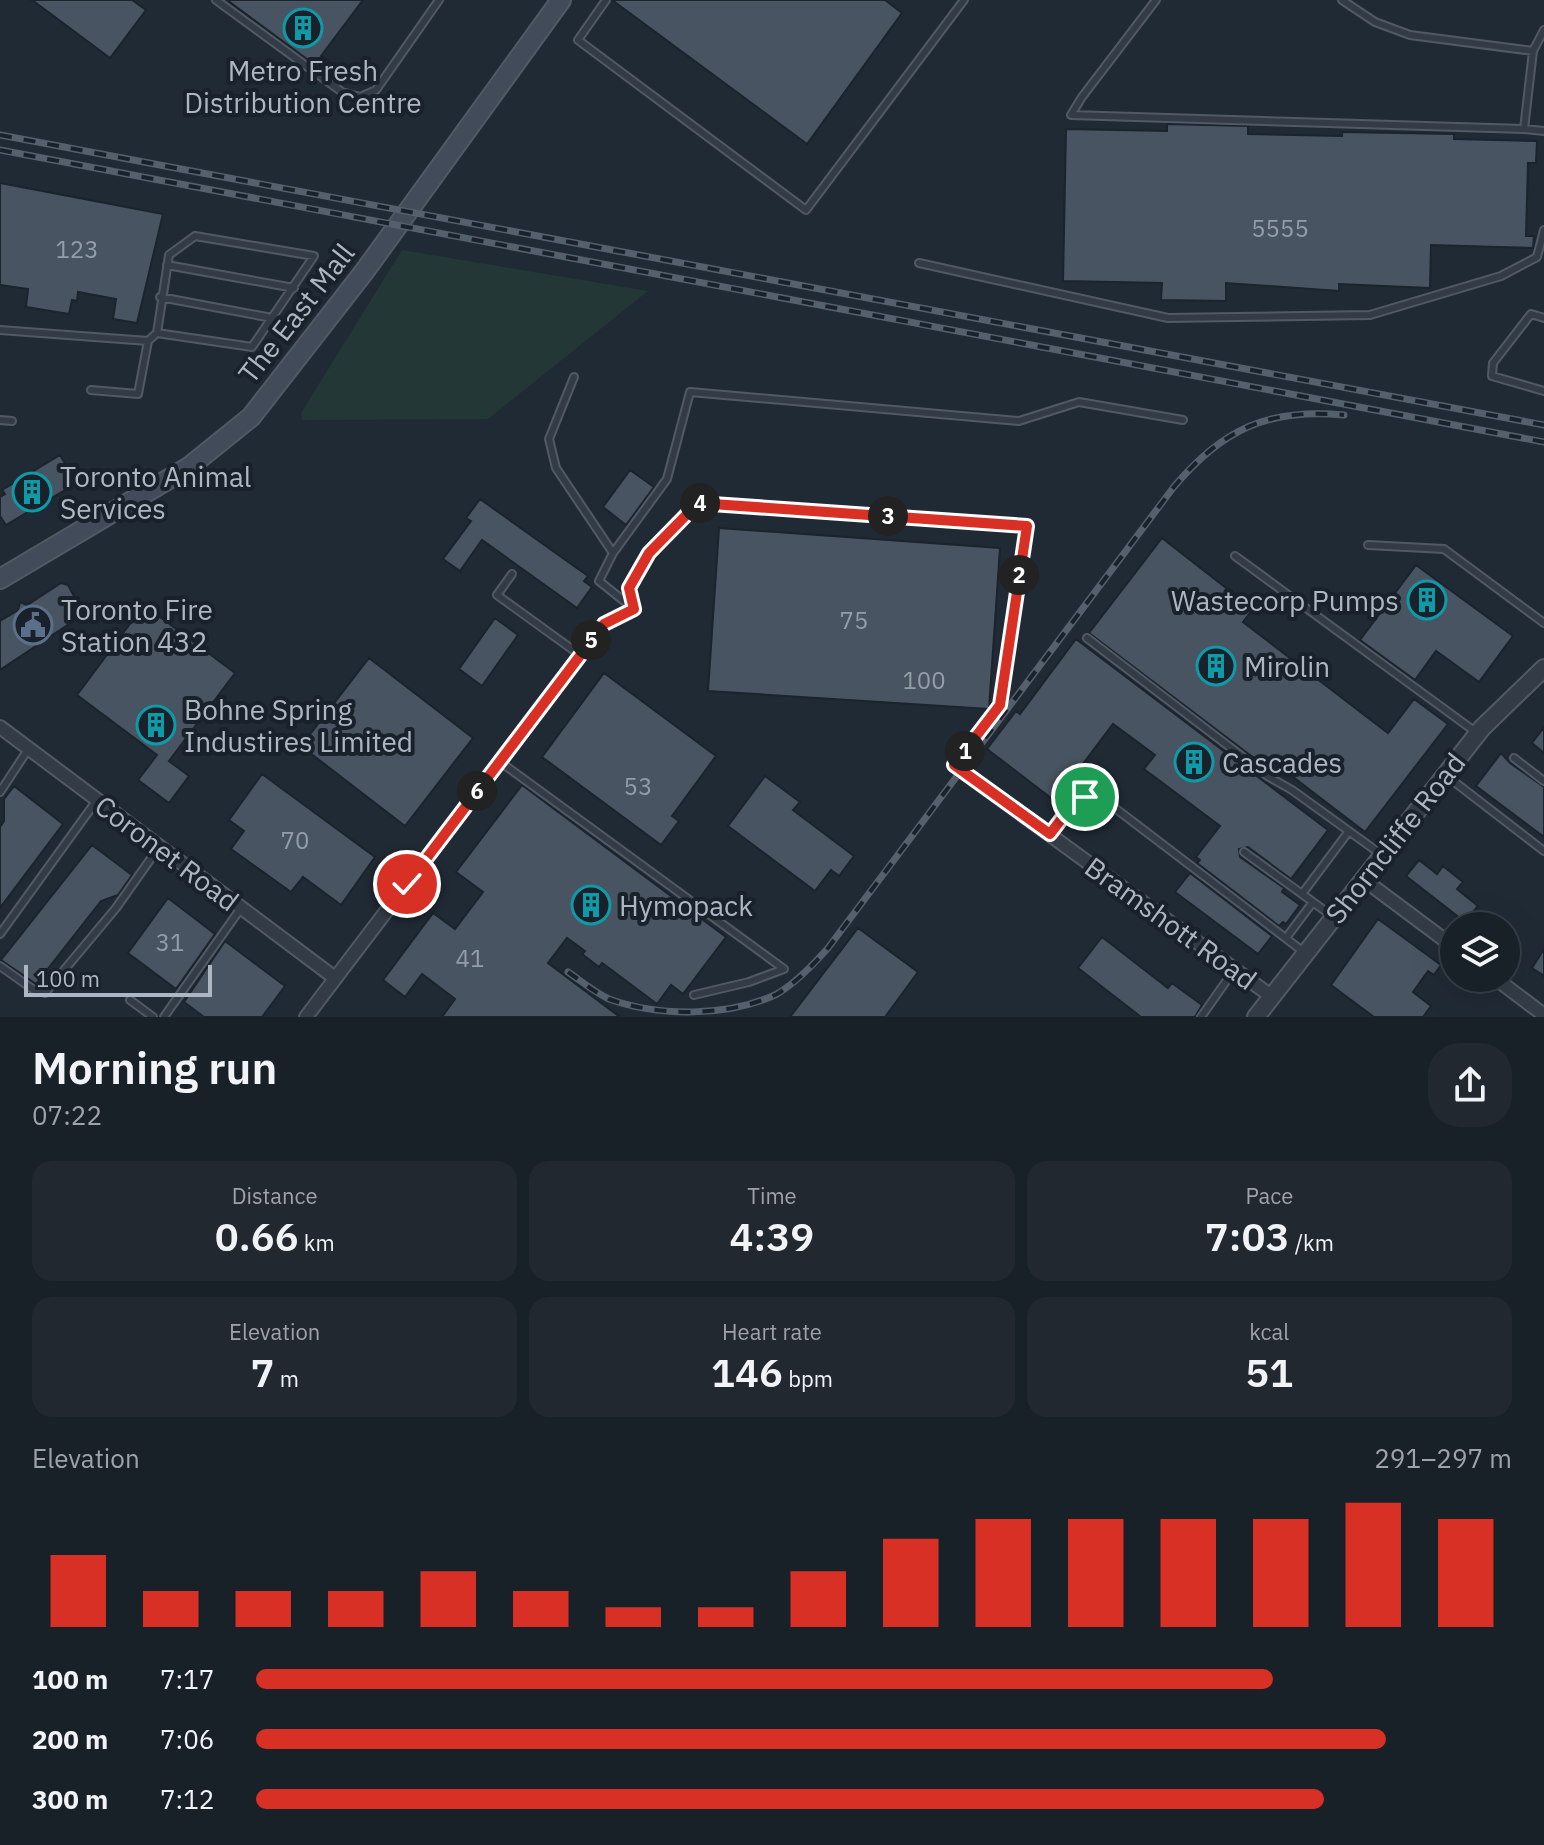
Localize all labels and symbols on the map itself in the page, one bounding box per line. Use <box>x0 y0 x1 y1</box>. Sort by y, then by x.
building icon: Metro Fresh Distribution Centre <box>282 7 324 49</box>
place label: Metro Fresh Distribution Centre <box>184 52 422 121</box>
house number: 5555 <box>1251 212 1309 244</box>
house number: 123 <box>55 233 99 265</box>
street label: The East Mall <box>230 235 362 391</box>
place label: Toronto Animal Services <box>60 458 251 527</box>
building icon: Toronto Animal Services <box>11 471 53 513</box>
pin: 4 <box>680 483 720 523</box>
pin: 3 <box>868 496 908 536</box>
pin: 2 <box>999 555 1039 595</box>
building icon: Wastecorp Pumps <box>1406 579 1448 621</box>
place label: Wastecorp Pumps <box>1171 582 1399 619</box>
place label: Toronto Fire Station 432 <box>61 591 213 660</box>
public building icon: Toronto Fire Station 432 <box>12 604 54 646</box>
house number: 75 <box>840 604 868 636</box>
pin: 5 <box>571 620 611 660</box>
building icon: Mirolin <box>1195 645 1237 687</box>
place label: Mirolin <box>1244 648 1330 685</box>
house number: 100 <box>902 664 946 696</box>
place label: Bohne Spring Industires Limited <box>184 691 413 760</box>
building icon: Bohne Spring Industires Limited <box>135 704 177 746</box>
pin: 1 <box>945 731 985 771</box>
building icon: Cascades <box>1173 741 1215 783</box>
place label: Cascades <box>1222 744 1342 781</box>
street label: Shorncliffe Road <box>1317 745 1473 931</box>
pin <box>1051 763 1119 831</box>
house number: 53 <box>624 770 652 802</box>
pin: 6 <box>457 771 497 811</box>
street label: Coronet Road <box>88 787 246 919</box>
house number: 70 <box>281 824 309 856</box>
street label: Bramshott Road <box>1078 848 1264 998</box>
pin <box>373 850 441 918</box>
building icon: Hymopack <box>570 884 612 926</box>
place label: Hymopack <box>619 887 753 924</box>
house number: 31 <box>156 926 184 958</box>
house number: 41 <box>456 942 484 974</box>
scale bar <box>24 961 212 997</box>

